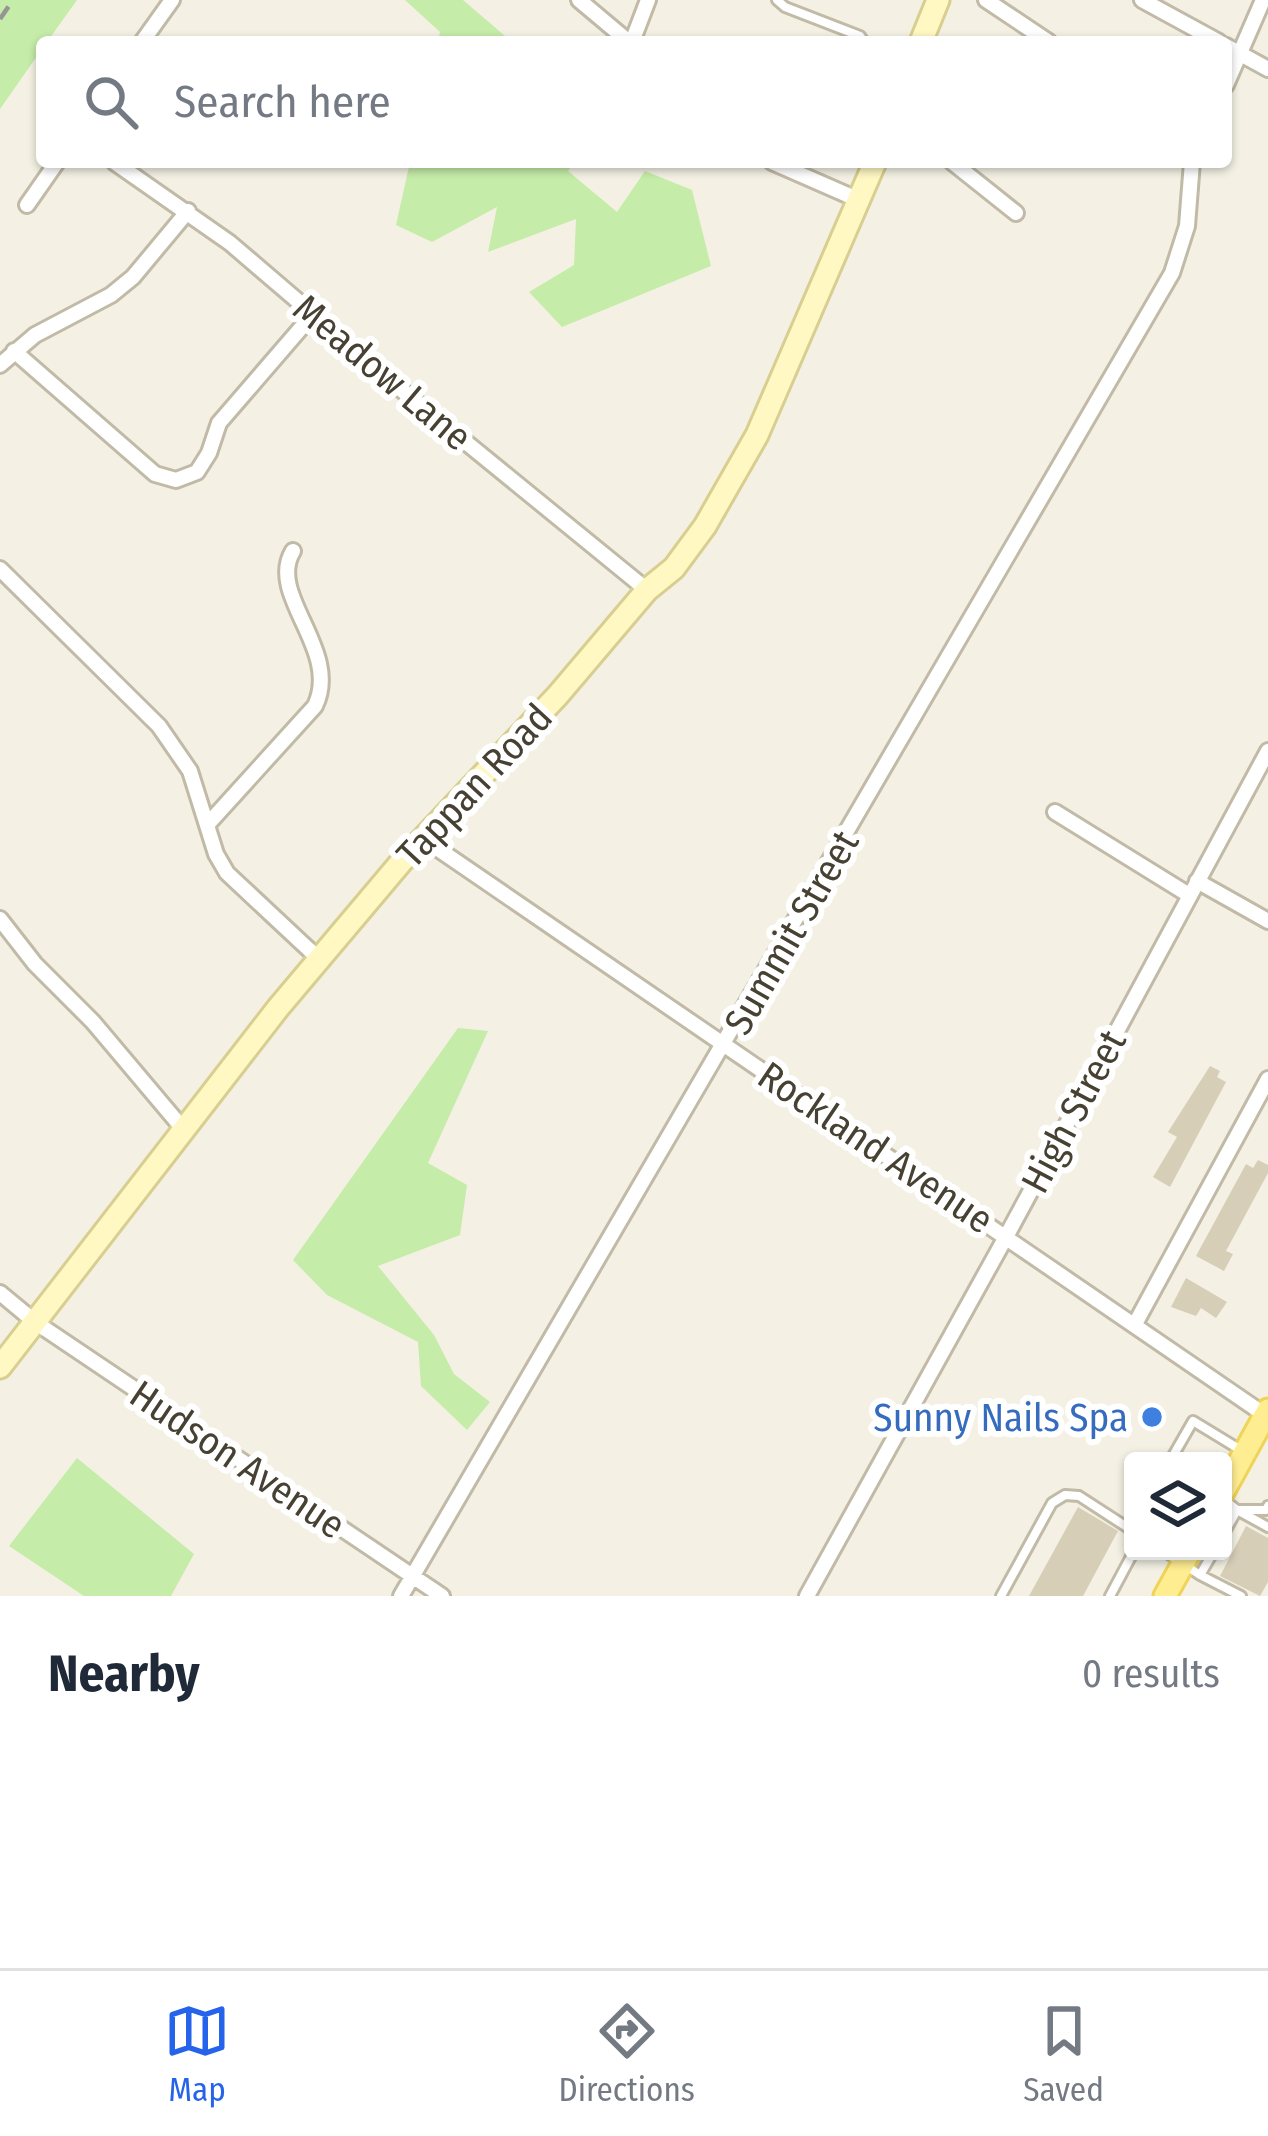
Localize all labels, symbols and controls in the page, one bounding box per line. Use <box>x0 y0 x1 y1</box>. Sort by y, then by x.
search box <box>36 36 1232 168</box>
icon: search <box>78 69 144 135</box>
text: Search here <box>174 75 391 129</box>
street label: Meadow Lane <box>284 285 481 460</box>
street label: Tappan Road <box>388 695 562 877</box>
street label: Summit Street <box>715 822 869 1042</box>
street label: High Street <box>1012 1022 1136 1201</box>
street label: Rockland Avenue <box>749 1052 1002 1243</box>
street label: Hudson Avenue <box>121 1371 354 1549</box>
place label: Sunny Nails Spa <box>873 1395 1128 1441</box>
marker: Sunny Nails Spa <box>1139 1404 1165 1430</box>
map controls <box>1124 1452 1232 1560</box>
button: layers <box>1124 1452 1232 1560</box>
text: Nearby <box>48 1643 200 1705</box>
text: 0 results <box>1082 1651 1220 1697</box>
tab: Map <box>164 1998 230 2110</box>
tab: Directions <box>558 1998 695 2110</box>
tab: Saved <box>1023 1998 1104 2110</box>

